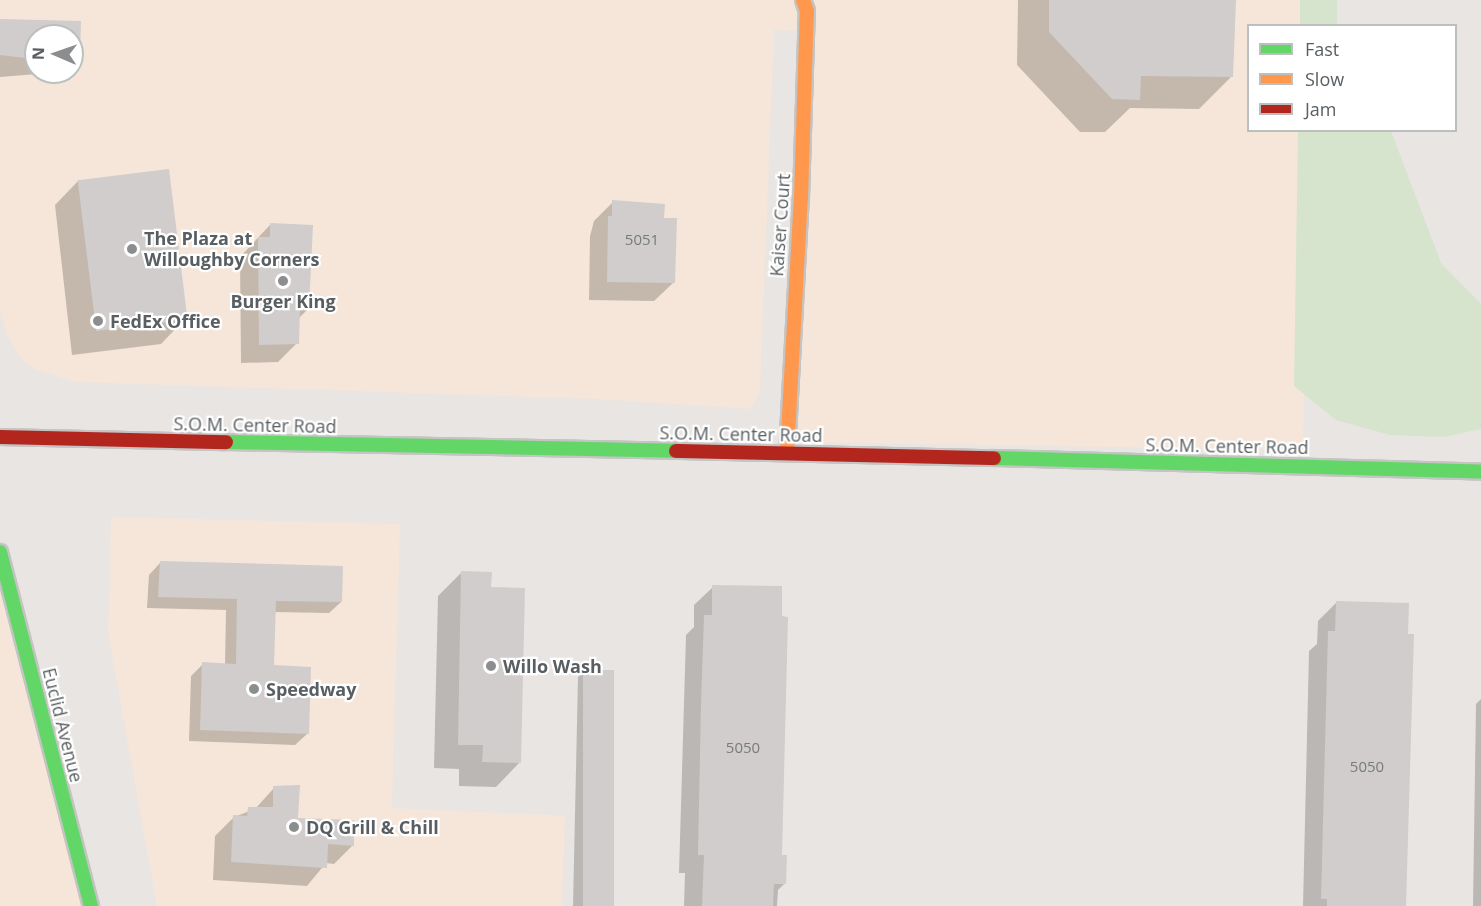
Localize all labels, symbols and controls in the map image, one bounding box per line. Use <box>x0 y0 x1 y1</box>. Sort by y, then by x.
north arrow <box>24 24 84 84</box>
legend <box>1247 24 1457 132</box>
text: Fast <box>1305 37 1339 61</box>
text: N <box>27 47 49 60</box>
text: Slow <box>1305 67 1344 91</box>
text: Jam <box>1305 97 1337 121</box>
street label: Kaiser Court <box>766 173 794 277</box>
place label: The Plaza at Willoughby Corners <box>144 228 320 270</box>
house number: 5051 <box>625 231 659 249</box>
marker: The Plaza at Willoughby Corners <box>125 242 139 256</box>
marker: Burger King <box>276 274 290 288</box>
place label: Burger King <box>230 290 336 312</box>
place label: FedEx Office <box>110 310 221 332</box>
marker: FedEx Office <box>91 314 105 328</box>
street label: S.O.M. Center Road <box>173 413 337 437</box>
street label: S.O.M. Center Road <box>659 422 823 446</box>
street label: S.O.M. Center Road <box>1145 434 1309 458</box>
place label: Willo Wash <box>503 655 602 677</box>
marker: Willo Wash <box>484 659 498 673</box>
street label: Euclid Avenue <box>38 666 88 784</box>
place label: Speedway <box>266 678 356 700</box>
marker: Speedway <box>247 682 261 696</box>
house number: 5050 <box>726 739 760 757</box>
house number: 5050 <box>1350 758 1384 776</box>
place label: DQ Grill & Chill <box>306 816 439 838</box>
marker: DQ Grill & Chill <box>287 820 301 834</box>

